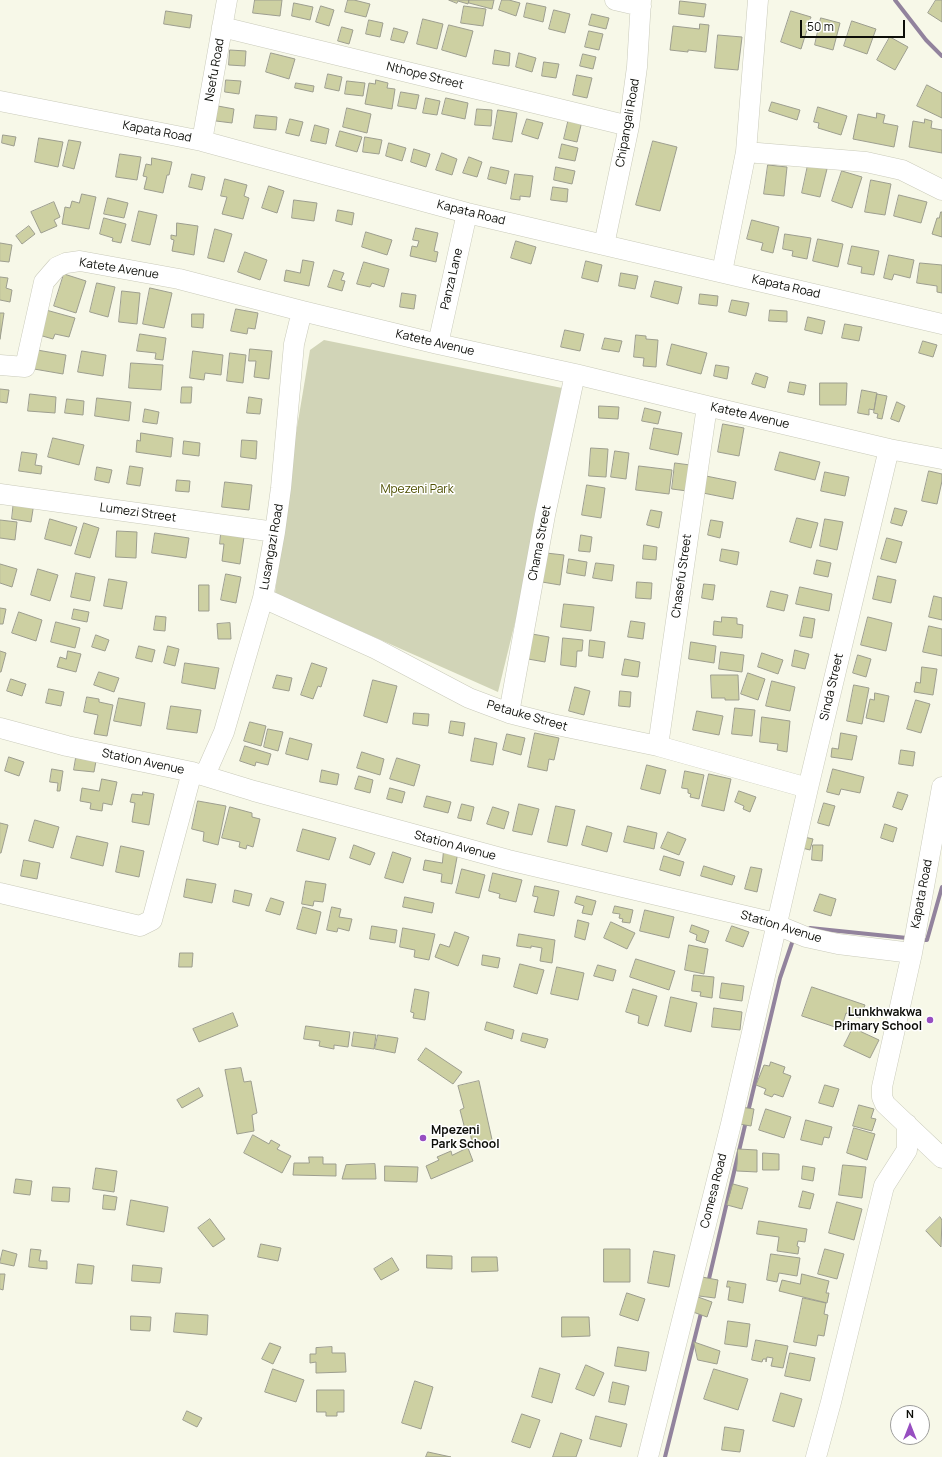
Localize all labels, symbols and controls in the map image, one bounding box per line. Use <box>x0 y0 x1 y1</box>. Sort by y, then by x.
scale bar <box>802 12 907 38</box>
text: 50 m <box>807 18 834 35</box>
street label: Nsefu Road <box>202 37 228 103</box>
street label: Nthope Street <box>385 59 465 93</box>
street label: Chipangali Road <box>613 78 643 168</box>
street label: Kapata Road <box>121 118 193 146</box>
street label: Kapata Road <box>435 198 507 228</box>
street label: Panza Lane <box>438 247 466 311</box>
street label: Katete Avenue <box>78 256 160 282</box>
street label: Kapata Road <box>750 272 822 302</box>
street label: Katete Avenue <box>394 327 476 359</box>
street label: Katete Avenue <box>709 400 791 432</box>
park label: Mpezeni Park <box>380 483 454 497</box>
street label: Lumezi Street <box>99 500 177 526</box>
street label: Lusangazi Road <box>257 503 287 591</box>
street label: Chama Street <box>526 504 554 582</box>
street label: Chasefu Street <box>669 533 695 619</box>
street label: Sinda Street <box>817 652 847 722</box>
street label: Petauke Street <box>485 698 569 734</box>
street label: Station Avenue <box>100 746 186 778</box>
street label: Station Avenue <box>412 828 498 864</box>
street label: Kapata Road <box>908 858 936 930</box>
street label: Station Avenue <box>739 908 823 946</box>
place label: Lunkhwakwa Primary School <box>834 1006 922 1034</box>
marker: Lunkhwakwa Primary School <box>925 1015 935 1025</box>
place label: Mpezeni Park School <box>431 1124 500 1152</box>
marker: Mpezeni Park School <box>418 1133 428 1143</box>
street label: Comesa Road <box>698 1152 730 1230</box>
north arrow <box>890 1405 930 1445</box>
text: N <box>906 1406 914 1421</box>

